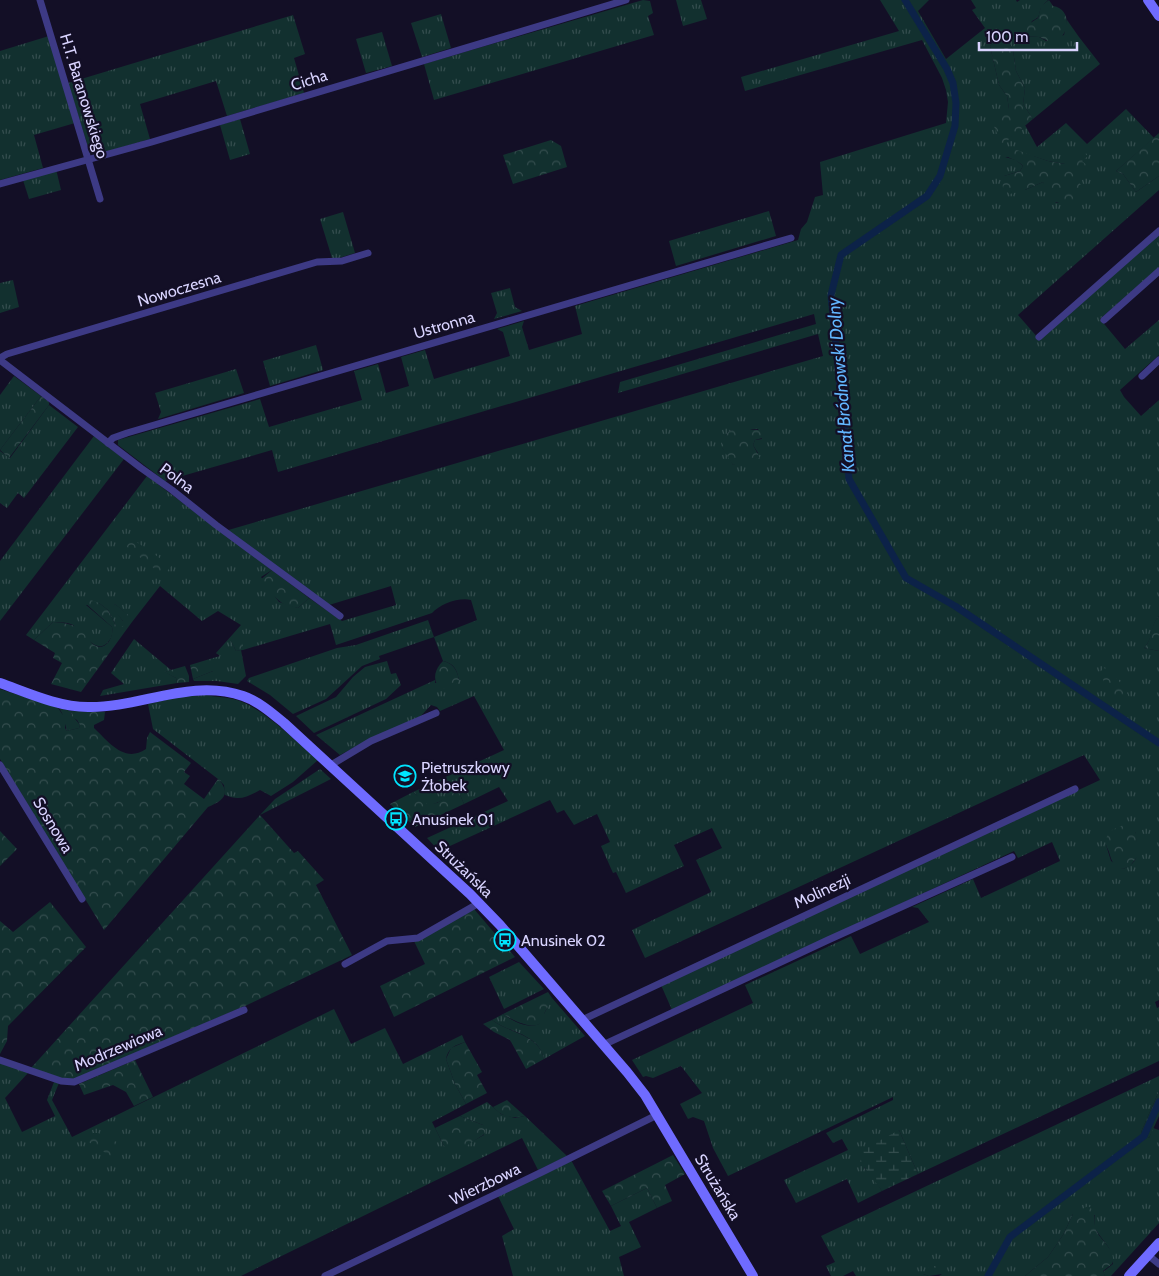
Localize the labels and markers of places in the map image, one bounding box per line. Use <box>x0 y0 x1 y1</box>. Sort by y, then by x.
place label: Pietruszkowy Żłobek <box>421 758 510 795</box>
school or university icon: Pietruszkowy Żłobek <box>393 764 417 788</box>
bus stop icon: Anusinek 01 <box>384 807 408 831</box>
place label: Anusinek 01 <box>412 810 494 829</box>
bus stop icon: Anusinek 02 <box>493 928 517 952</box>
place label: Anusinek 02 <box>521 931 606 950</box>

